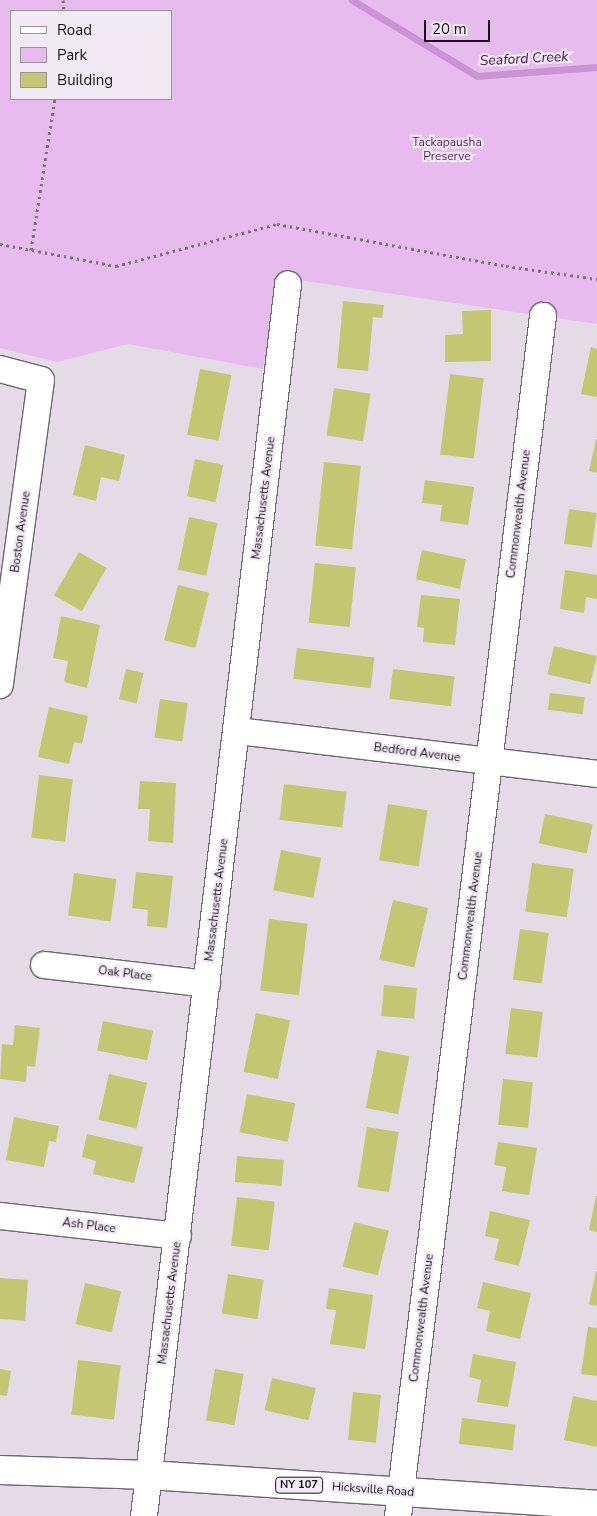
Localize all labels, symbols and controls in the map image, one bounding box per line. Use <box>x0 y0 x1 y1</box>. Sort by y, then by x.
legend <box>10 10 172 100</box>
scale bar <box>427 10 493 42</box>
text: 20 m <box>432 19 467 39</box>
text: Road <box>57 20 92 40</box>
text: Park <box>57 45 87 65</box>
water label: Seaford Creek <box>479 48 569 70</box>
text: Building <box>57 70 113 90</box>
park label: Tackapausha Preserve <box>412 136 482 164</box>
street label: Massachusetts Avenue <box>249 436 279 560</box>
street label: Commonwealth Avenue <box>504 449 534 579</box>
street label: Boston Avenue <box>8 490 34 574</box>
street label: Bedford Avenue <box>373 741 461 765</box>
street label: Massachusetts Avenue <box>202 838 232 962</box>
street label: Commonwealth Avenue <box>456 851 486 981</box>
street label: Oak Place <box>97 964 153 984</box>
street label: Ash Place <box>61 1216 117 1236</box>
street label: Massachusetts Avenue <box>155 1241 185 1365</box>
street label: Commonwealth Avenue <box>407 1253 437 1383</box>
road number: NY 107 <box>274 1476 324 1494</box>
street label: Hicksville Road <box>331 1480 415 1500</box>

